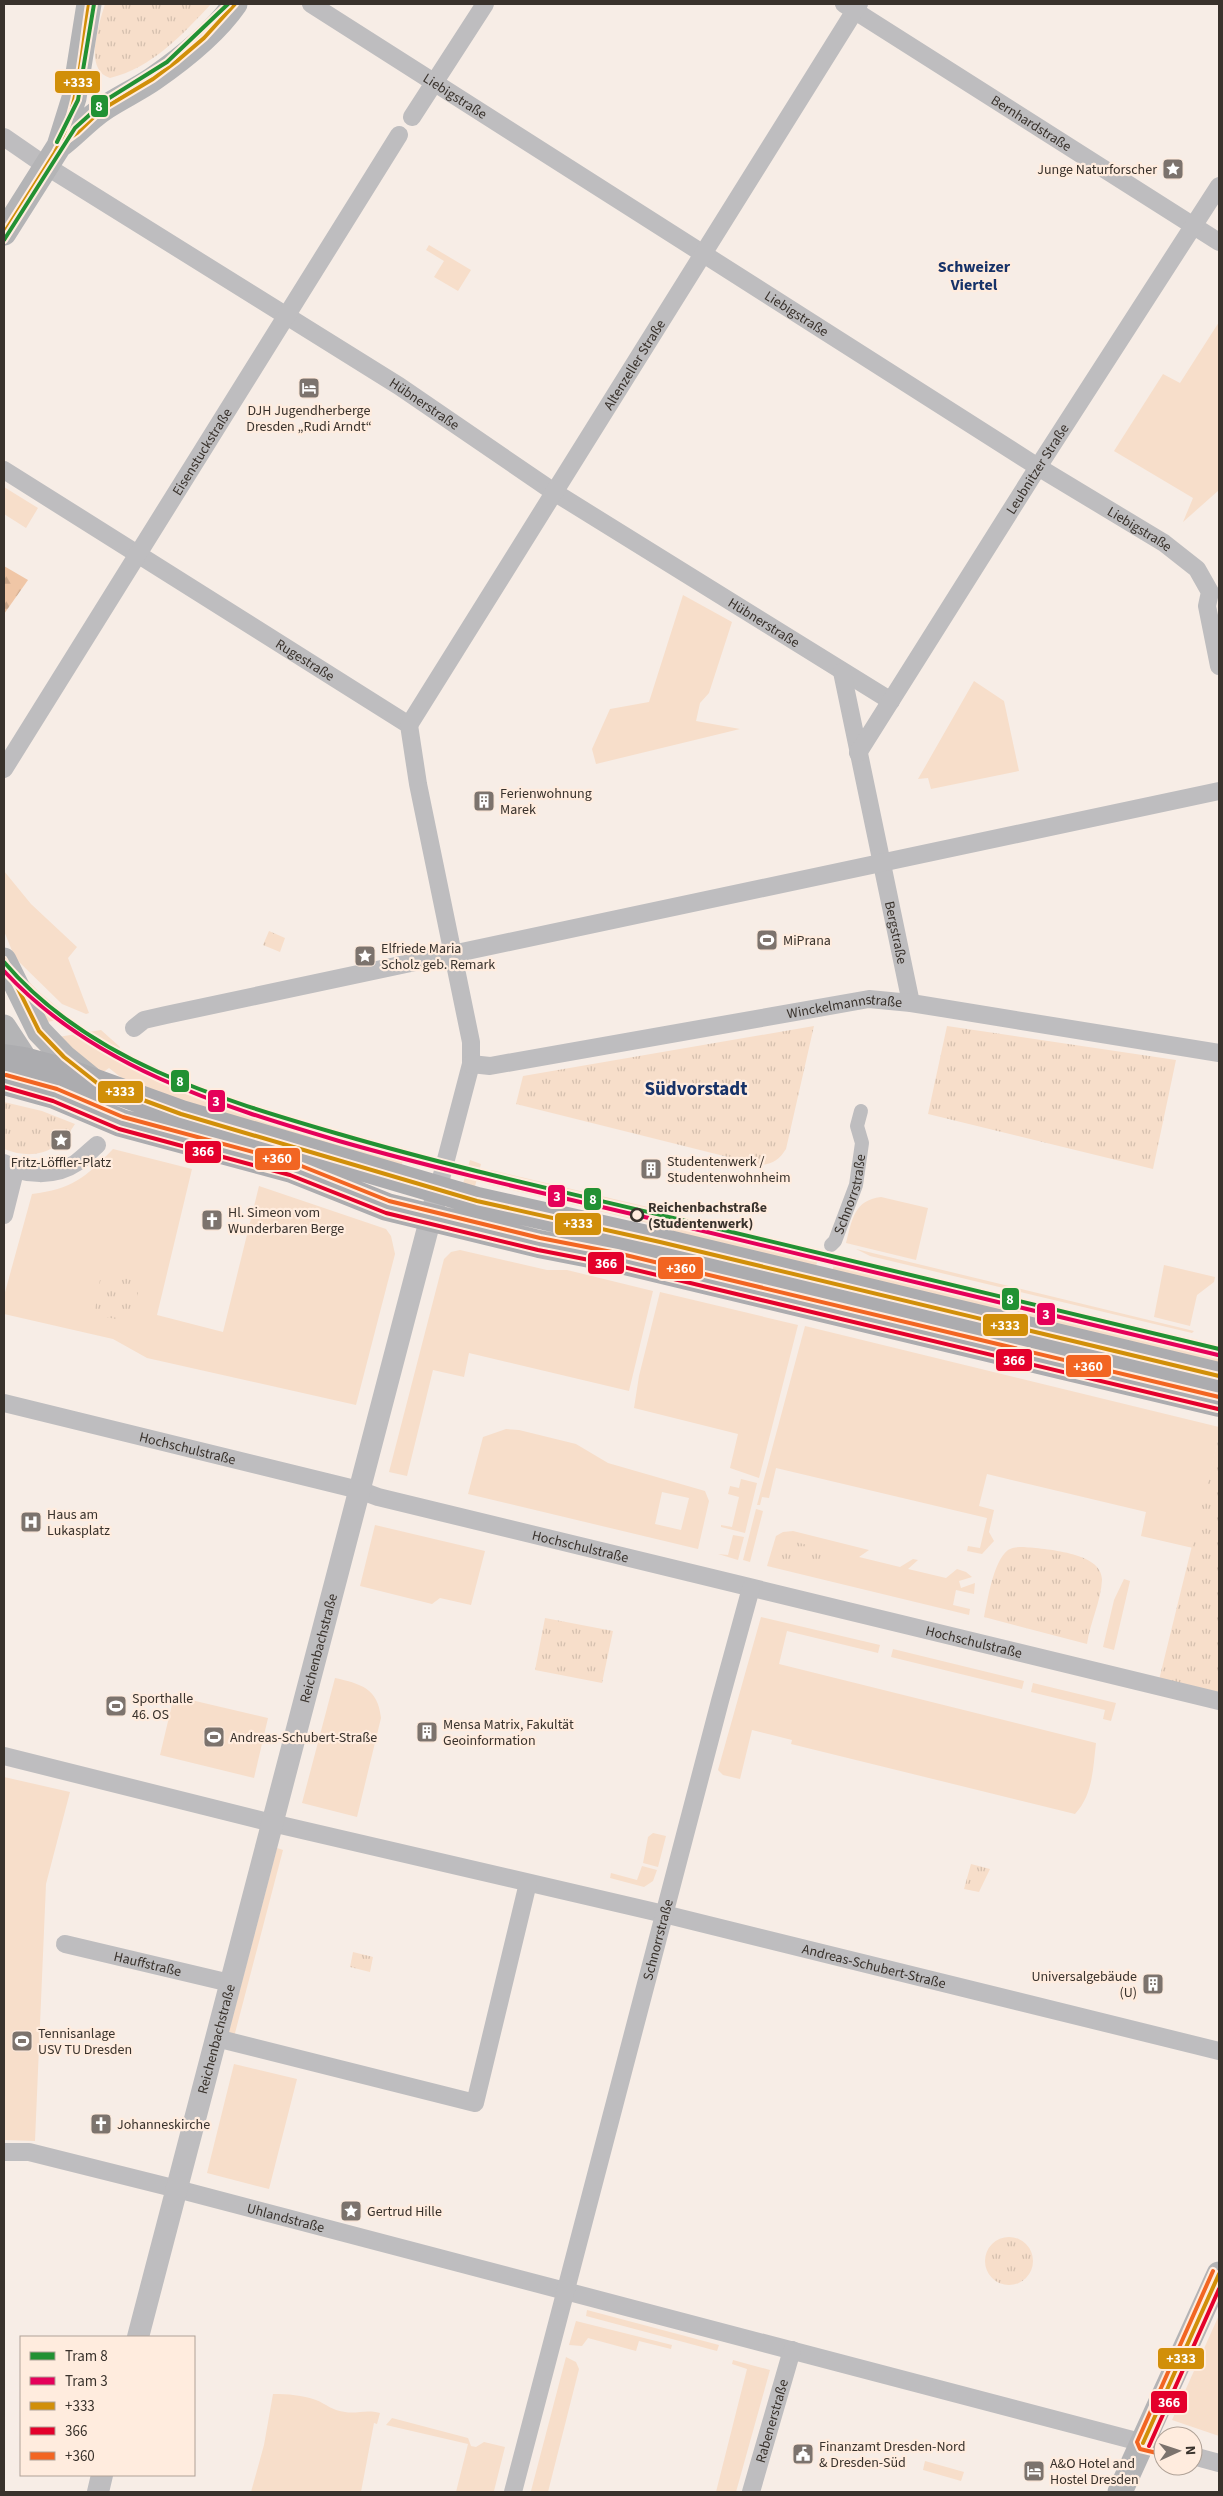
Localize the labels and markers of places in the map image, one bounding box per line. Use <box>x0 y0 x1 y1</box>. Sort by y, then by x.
place icon: Junge Naturforscher <box>1161 157 1185 181</box>
place label: Junge Naturforscher <box>1037 160 1157 180</box>
hotel icon: DJH Jugendherberge Dresden „Rudi Arndt“ <box>297 376 321 400</box>
place label: DJH Jugendherberge Dresden „Rudi Arndt“ <box>246 401 372 437</box>
place label: Ferienwohnung Marek <box>500 784 592 820</box>
building icon: Ferienwohnung Marek <box>472 789 496 813</box>
sports icon: MiPrana <box>755 928 779 952</box>
place label: MiPrana <box>783 931 831 951</box>
place label: Elfriede Maria Scholz geb. Remark <box>381 939 495 975</box>
place icon: Elfriede Maria Scholz geb. Remark <box>353 944 377 968</box>
place icon: Fritz-Löffler-Platz <box>49 1128 73 1152</box>
place label: Studentenwerk / Studentenwohnheim <box>667 1152 791 1188</box>
place label: Fritz-Löffler-Platz <box>11 1153 111 1173</box>
building icon: Studentenwerk / Studentenwohnheim <box>639 1157 663 1181</box>
place label: Reichenbachstraße (Studentenwerk) <box>648 1198 767 1234</box>
place label: Hl. Simeon vom Wunderbaren Berge <box>228 1203 344 1239</box>
church icon: Hl. Simeon vom Wunderbaren Berge <box>200 1208 224 1232</box>
marker: Reichenbachstraße (Studentenwerk) <box>630 1208 644 1222</box>
place label: Haus am Lukasplatz <box>47 1505 110 1541</box>
hospital icon: Haus am Lukasplatz <box>19 1510 43 1534</box>
place label: Sporthalle 46. OS <box>132 1689 193 1725</box>
sports icon: Sporthalle 46. OS <box>104 1694 128 1718</box>
place label: Mensa Matrix, Fakultät Geoinformation <box>443 1715 574 1751</box>
building icon: Mensa Matrix, Fakultät Geoinformation <box>415 1720 439 1744</box>
sports icon: Andreas-Schubert-Straße <box>202 1725 226 1749</box>
place label: Andreas-Schubert-Straße <box>230 1728 377 1748</box>
place label: Universalgebäude (U) <box>1031 1967 1137 2003</box>
building icon: Universalgebäude (U) <box>1141 1972 1165 1996</box>
place label: Tennisanlage USV TU Dresden <box>38 2024 132 2060</box>
sports icon: Tennisanlage USV TU Dresden <box>10 2029 34 2053</box>
church icon: Johanneskirche <box>89 2112 113 2136</box>
place label: Johanneskirche <box>117 2115 210 2135</box>
place icon: Gertrud Hille <box>339 2199 363 2223</box>
place label: Gertrud Hille <box>367 2202 442 2222</box>
place label: Finanzamt Dresden-Nord & Dresden-Süd <box>819 2437 966 2473</box>
public building icon: Finanzamt Dresden-Nord & Dresden-Süd <box>791 2442 815 2466</box>
place label: A&O Hotel and Hostel Dresden <box>1050 2454 1139 2490</box>
hotel icon: A&O Hotel and Hostel Dresden <box>1022 2459 1046 2483</box>

